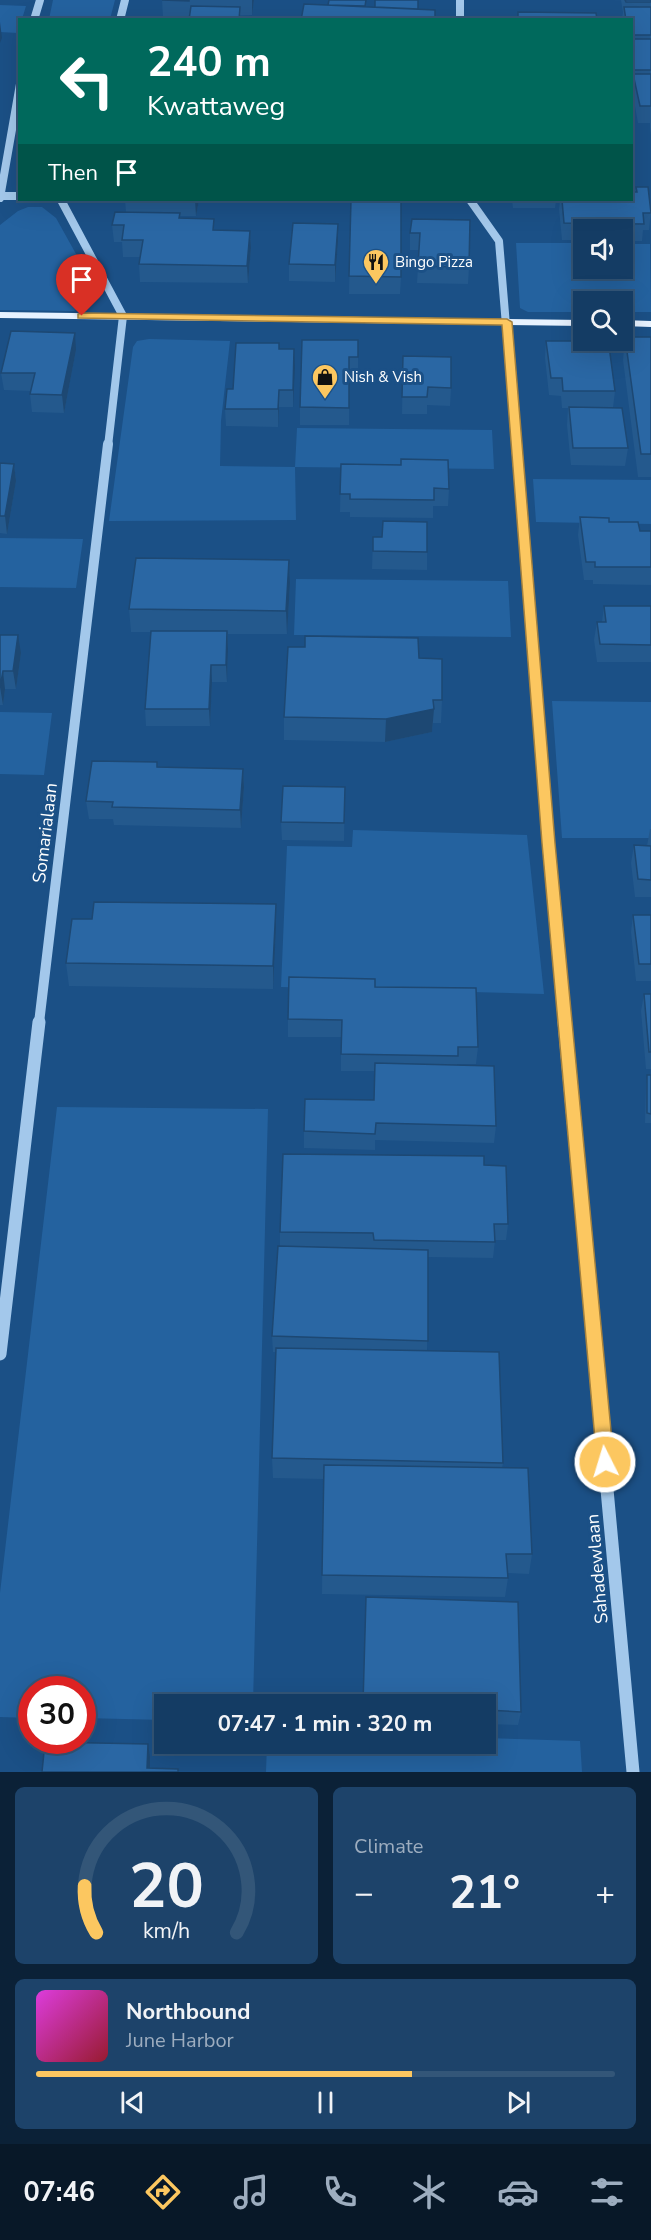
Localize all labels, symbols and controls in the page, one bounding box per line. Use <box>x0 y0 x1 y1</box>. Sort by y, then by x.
text: 240 m <box>147 34 271 91</box>
icon: left <box>48 42 126 120</box>
text: Kwattaweg <box>147 88 285 125</box>
icon: arrive <box>110 156 143 189</box>
text: Then <box>48 158 98 188</box>
map controls <box>573 219 633 351</box>
button: sound <box>573 219 633 279</box>
restaurant icon: Bingo Pizza <box>361 247 391 285</box>
place label: Bingo Pizza <box>395 252 473 272</box>
pin <box>56 254 107 316</box>
icon: arrive <box>65 263 98 296</box>
button: search <box>573 291 633 351</box>
shop icon: Nish & Vish <box>310 362 340 400</box>
place label: Nish & Vish <box>344 367 422 387</box>
street label: Somarialaan <box>27 781 63 885</box>
position arrow <box>573 1430 637 1494</box>
street label: Sahadewlaan <box>580 1513 614 1625</box>
speed limit sign: 30 <box>18 1676 96 1754</box>
text: 07:47 · 1 min · 320 m <box>218 1709 432 1739</box>
text: Climate <box>354 1833 423 1860</box>
text: 20 <box>129 1844 204 1929</box>
text: 21° <box>449 1863 520 1924</box>
text: − <box>354 1871 374 1916</box>
text: + <box>595 1871 615 1916</box>
text: km/h <box>143 1916 190 1946</box>
text: Northbound <box>126 1997 250 2027</box>
text: June Harbor <box>126 2027 234 2054</box>
icon: previous <box>116 2086 149 2119</box>
icon: pause <box>309 2086 342 2119</box>
icon: next <box>502 2086 535 2119</box>
icon: directions <box>142 2171 184 2213</box>
icon: music <box>230 2171 272 2213</box>
icon: phone <box>319 2171 361 2213</box>
icon: climate <box>408 2171 450 2213</box>
icon: car <box>497 2171 539 2213</box>
icon: filters <box>586 2171 628 2213</box>
text: 07:46 <box>23 2174 95 2211</box>

